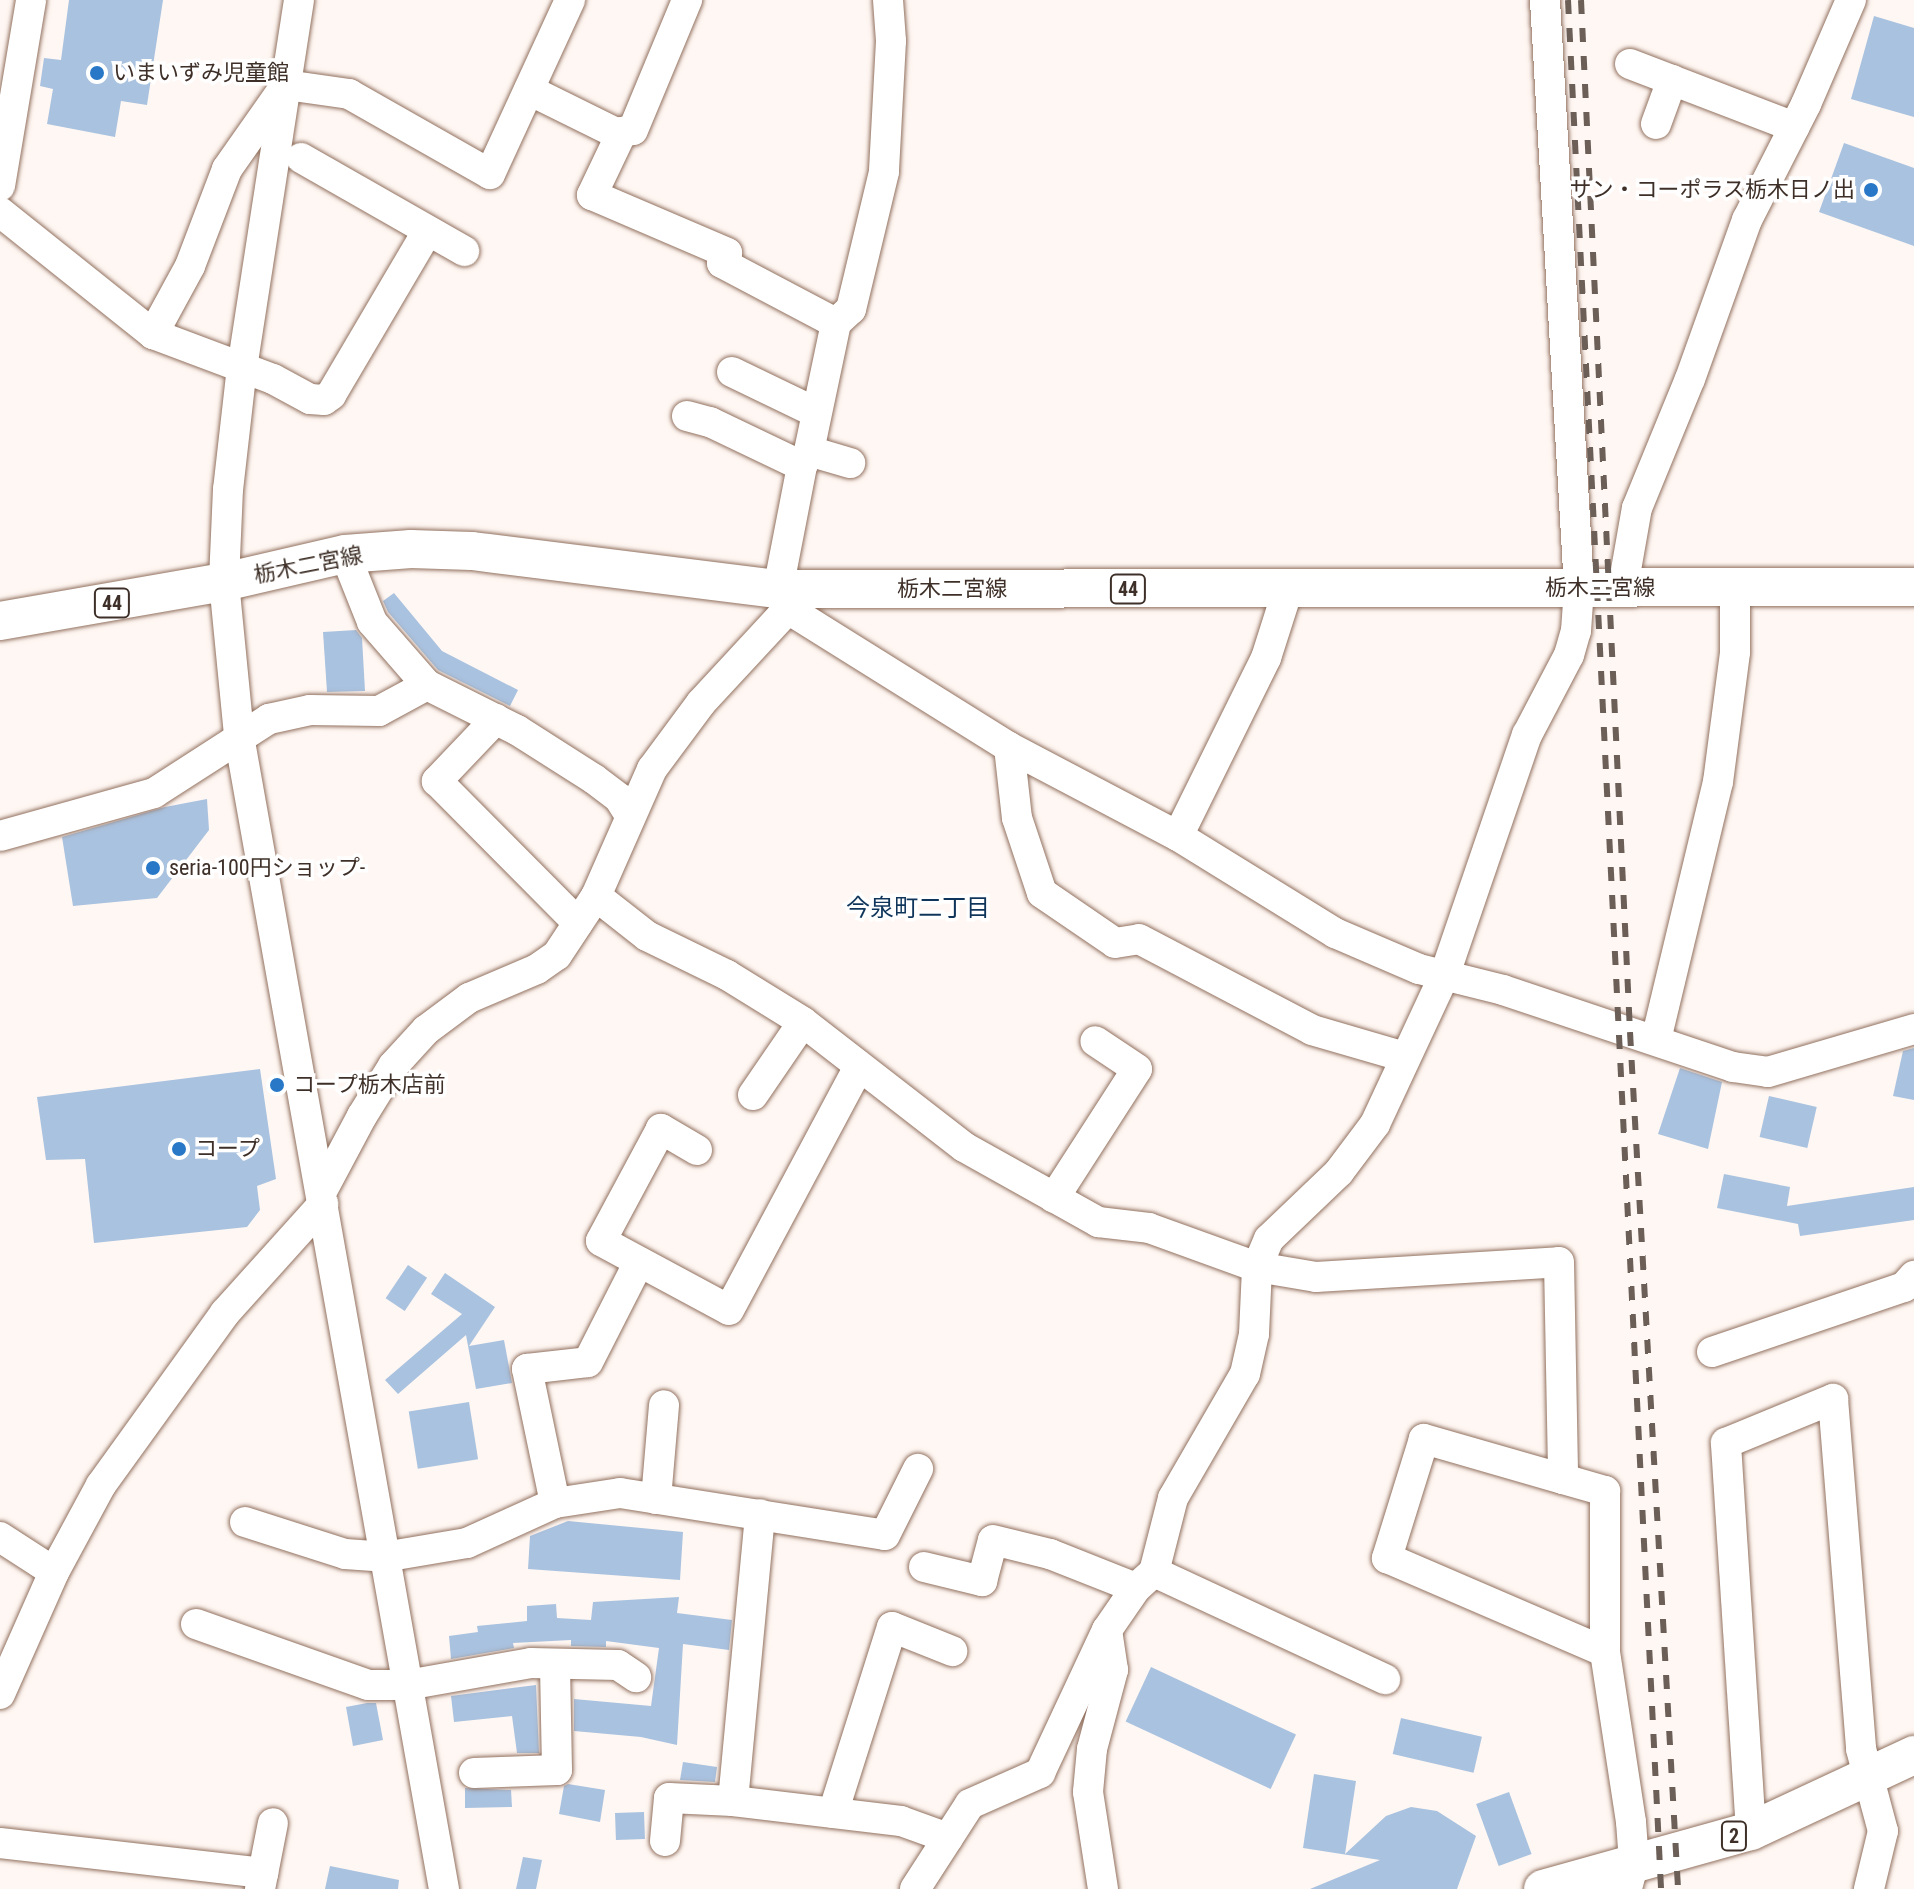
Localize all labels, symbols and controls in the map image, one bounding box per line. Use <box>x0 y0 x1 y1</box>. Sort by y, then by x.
place label: いまいずみ児童館 <box>113 60 289 86</box>
marker: いまいずみ児童館 <box>88 64 106 82</box>
place label: サン・コーポラス栃木日ノ出 <box>1569 177 1855 203</box>
marker: サン・コーポラス栃木日ノ出 <box>1862 181 1880 199</box>
street label: 栃木二宮線 <box>251 542 365 588</box>
road number: 44 <box>1108 573 1148 605</box>
street label: 栃木二宮線 <box>1545 575 1655 601</box>
street label: 栃木二宮線 <box>897 576 1007 602</box>
road number: 44 <box>92 587 132 619</box>
place label: seria-100円ショップ- <box>169 855 365 881</box>
marker: seria-100円ショップ- <box>144 859 162 877</box>
district label: 今泉町二丁目 <box>846 895 990 923</box>
place label: コープ栃木店前 <box>293 1072 447 1098</box>
marker: コープ栃木店前 <box>268 1076 286 1094</box>
place label: コープ <box>195 1136 261 1162</box>
marker: コープ <box>170 1140 188 1158</box>
road number: 2 <box>1720 1820 1748 1852</box>

